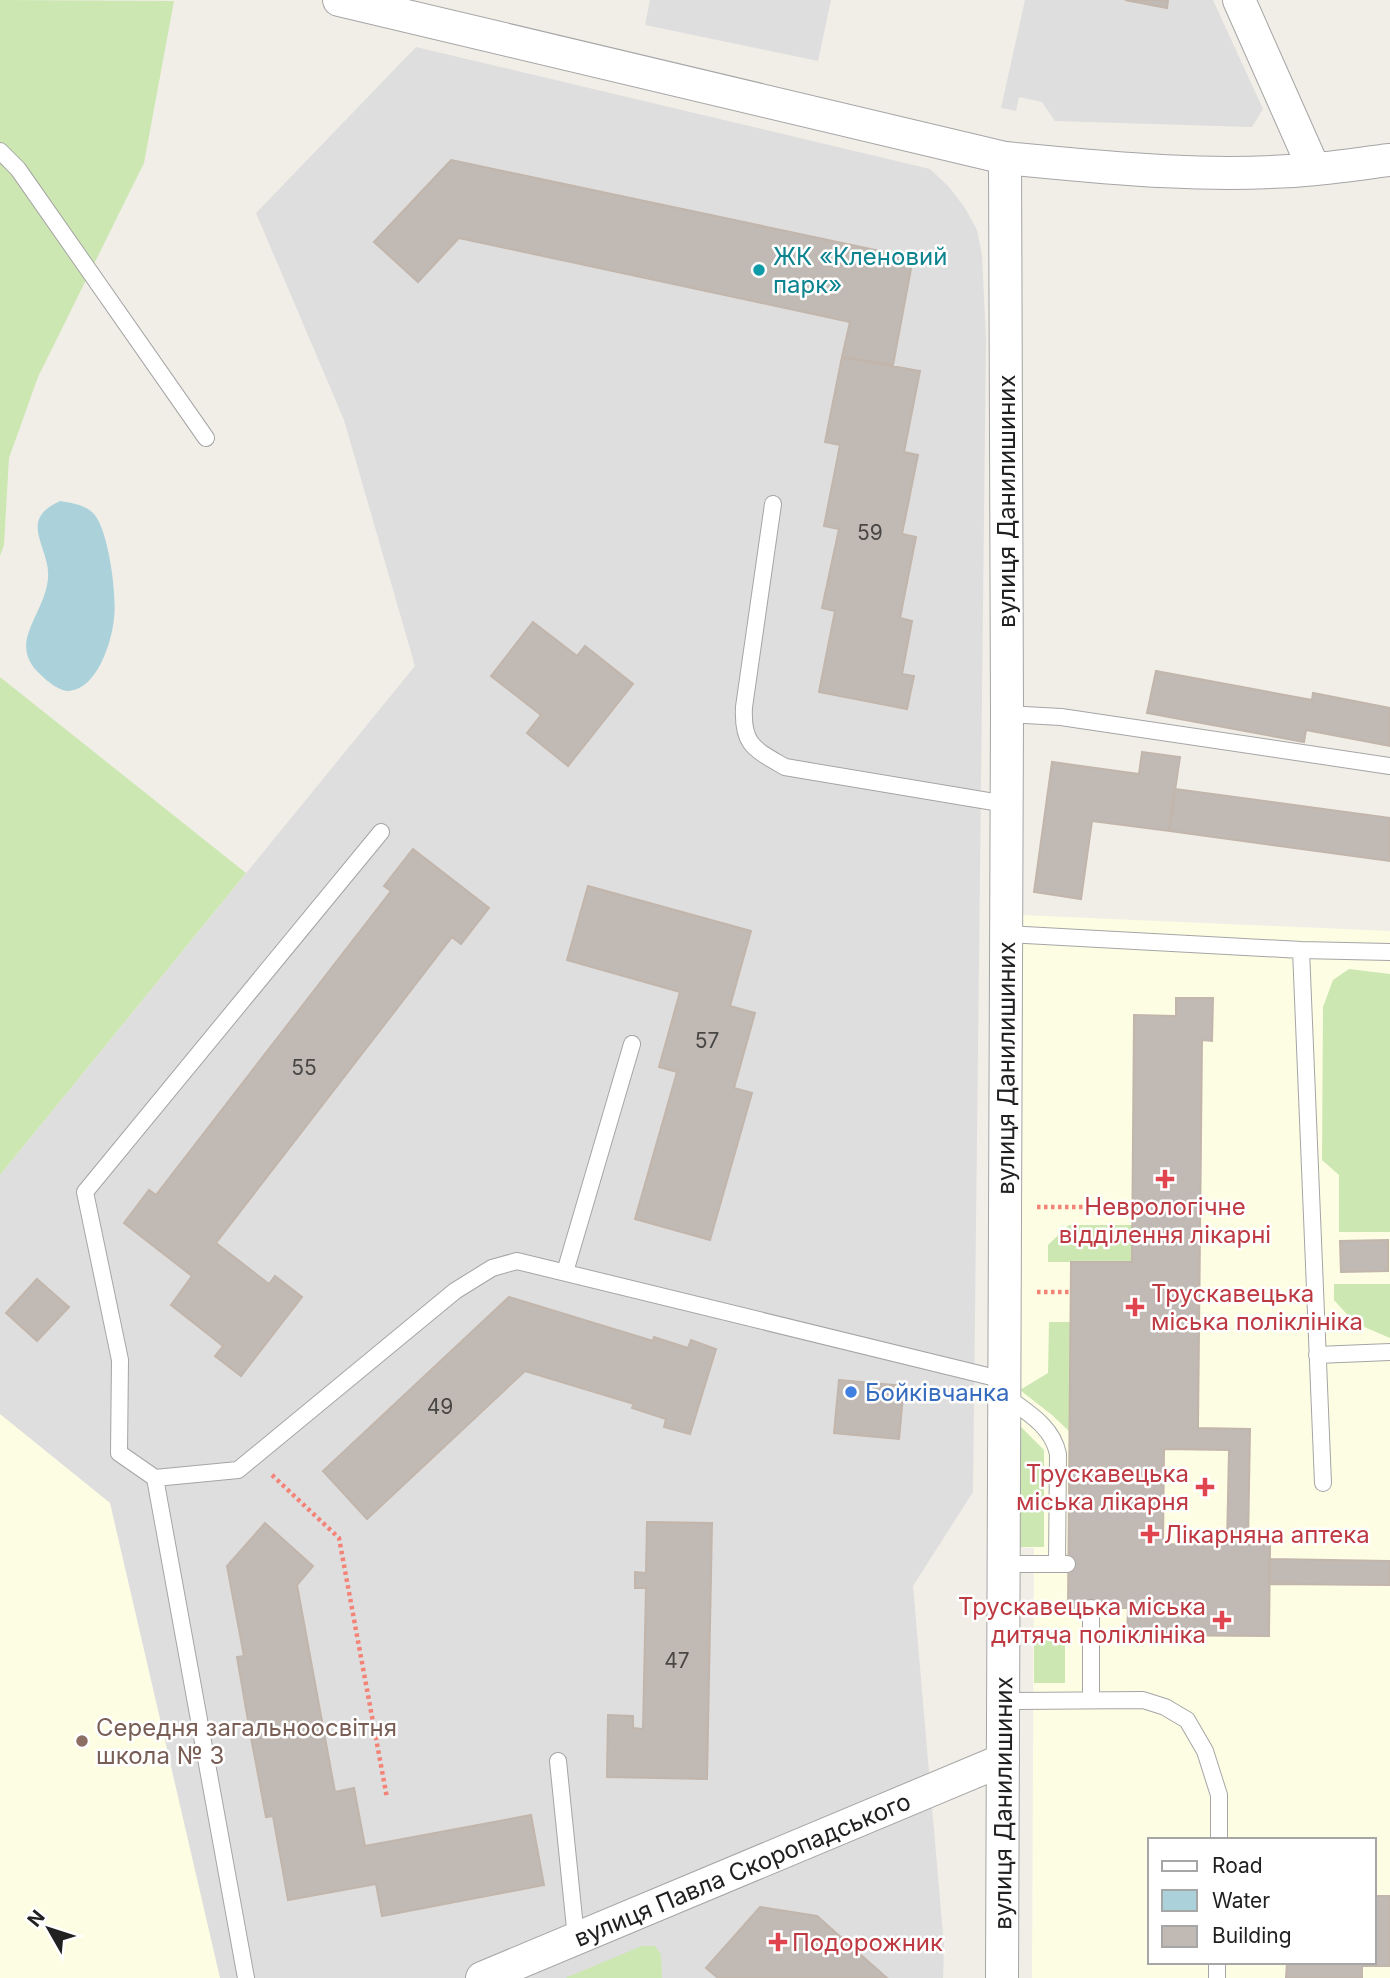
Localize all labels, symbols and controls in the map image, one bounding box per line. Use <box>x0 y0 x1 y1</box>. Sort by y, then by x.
place label: ЖК «Кленовий парк» <box>773 242 947 299</box>
marker: ЖК «Кленовий парк» <box>751 262 767 278</box>
street label: вулиця Данилишиних <box>992 374 1021 628</box>
house number: 59 <box>857 520 883 545</box>
street label: вулиця Данилишиних <box>991 941 1021 1195</box>
house number: 57 <box>695 1028 719 1053</box>
house number: 55 <box>291 1055 317 1080</box>
marker: Неврологічне відділення лікарні <box>1155 1169 1175 1189</box>
place label: Неврологічне відділення лікарні <box>1059 1192 1271 1249</box>
place label: Трускавецька міська поліклініка <box>1151 1279 1363 1336</box>
marker: Трускавецька міська поліклініка <box>1125 1297 1145 1317</box>
place label: Бойківчанка <box>865 1378 1009 1407</box>
marker: Бойківчанка <box>843 1384 859 1400</box>
house number: 49 <box>427 1394 453 1419</box>
place label: Трускавецька міська лікарня <box>1016 1459 1189 1516</box>
marker: Трускавецька міська лікарня <box>1195 1477 1215 1497</box>
place label: Лікарняна аптека <box>1164 1520 1370 1549</box>
marker: Лікарняна аптека <box>1142 1526 1158 1542</box>
place label: Трускавецька міська дитяча поліклініка <box>958 1592 1206 1649</box>
marker: Трускавецька міська дитяча поліклініка <box>1212 1610 1232 1630</box>
house number: 47 <box>664 1648 690 1673</box>
street label: вулиця Данилишиних <box>988 1676 1018 1930</box>
place label: Середня загальноосвітня школа № 3 <box>96 1713 397 1770</box>
marker: Середня загальноосвітня школа № 3 <box>74 1733 90 1749</box>
street label: вулиця Павла Скоропадського <box>570 1786 915 1952</box>
legend <box>1148 1838 1376 1964</box>
text: Road <box>1212 1853 1263 1878</box>
text: Water <box>1212 1888 1270 1913</box>
north arrow <box>14 1894 84 1964</box>
text: N <box>23 1906 50 1931</box>
text: Building <box>1212 1923 1292 1948</box>
place label: Подорожник <box>792 1928 943 1957</box>
marker: Подорожник <box>770 1934 786 1950</box>

